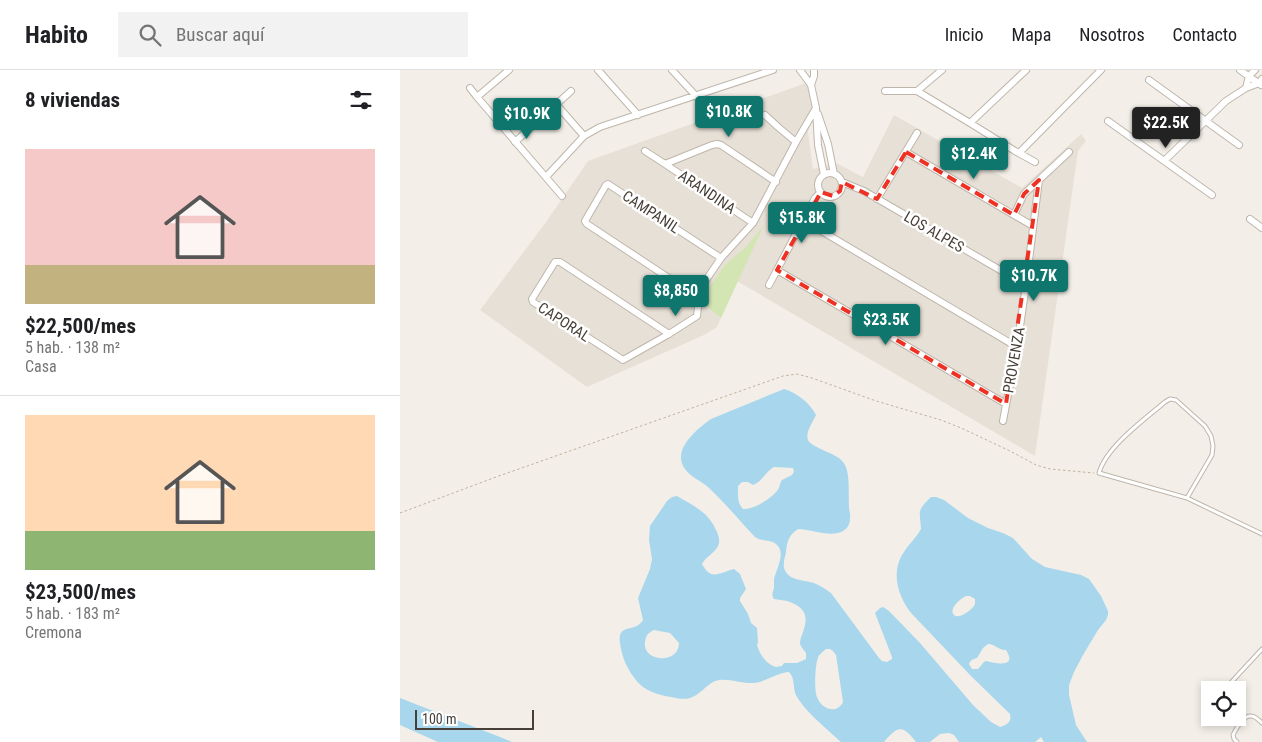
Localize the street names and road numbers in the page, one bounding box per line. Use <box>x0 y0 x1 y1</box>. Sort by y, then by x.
street label: ARANDINA <box>675 166 739 218</box>
street label: CAMPANIL <box>619 187 683 237</box>
street label: LOS ALPES <box>901 208 967 256</box>
street label: CAPORAL <box>535 299 593 345</box>
street label: PROVENZA <box>999 325 1029 395</box>

